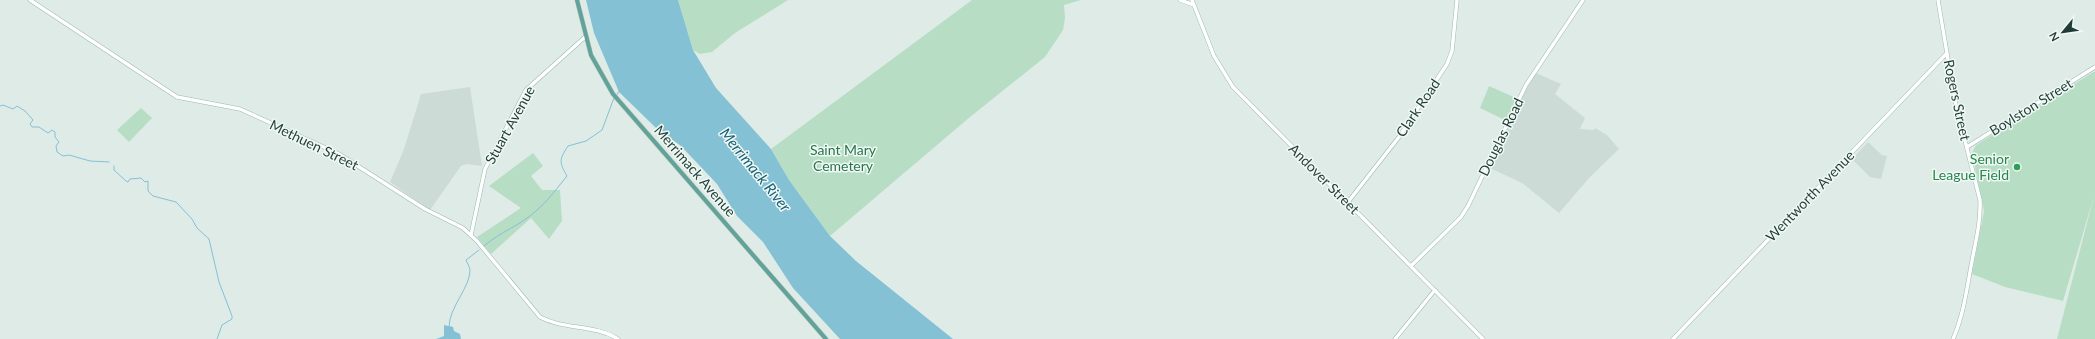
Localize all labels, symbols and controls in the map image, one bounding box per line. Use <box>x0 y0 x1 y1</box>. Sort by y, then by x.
north arrow <box>2043 12 2083 52</box>
text: N <box>2046 30 2062 44</box>
street label: Rogers Street <box>1941 58 1974 142</box>
street label: Boylston Street <box>1986 74 2075 139</box>
street label: Clark Road <box>1392 75 1443 140</box>
street label: Stuart Avenue <box>481 83 538 167</box>
street label: Douglas Road <box>1474 95 1527 179</box>
street label: Methuen Street <box>267 116 361 173</box>
street label: Merrimack Avenue <box>651 122 740 220</box>
water label: Merrimack River <box>717 124 795 215</box>
street label: Andover Street <box>1286 140 1363 217</box>
park label: Saint Mary Cemetery <box>810 141 877 174</box>
street label: Wentworth Avenue <box>1762 147 1857 245</box>
place label: Senior League Field <box>1932 150 2009 183</box>
marker: Senior League Field <box>2012 162 2022 172</box>

